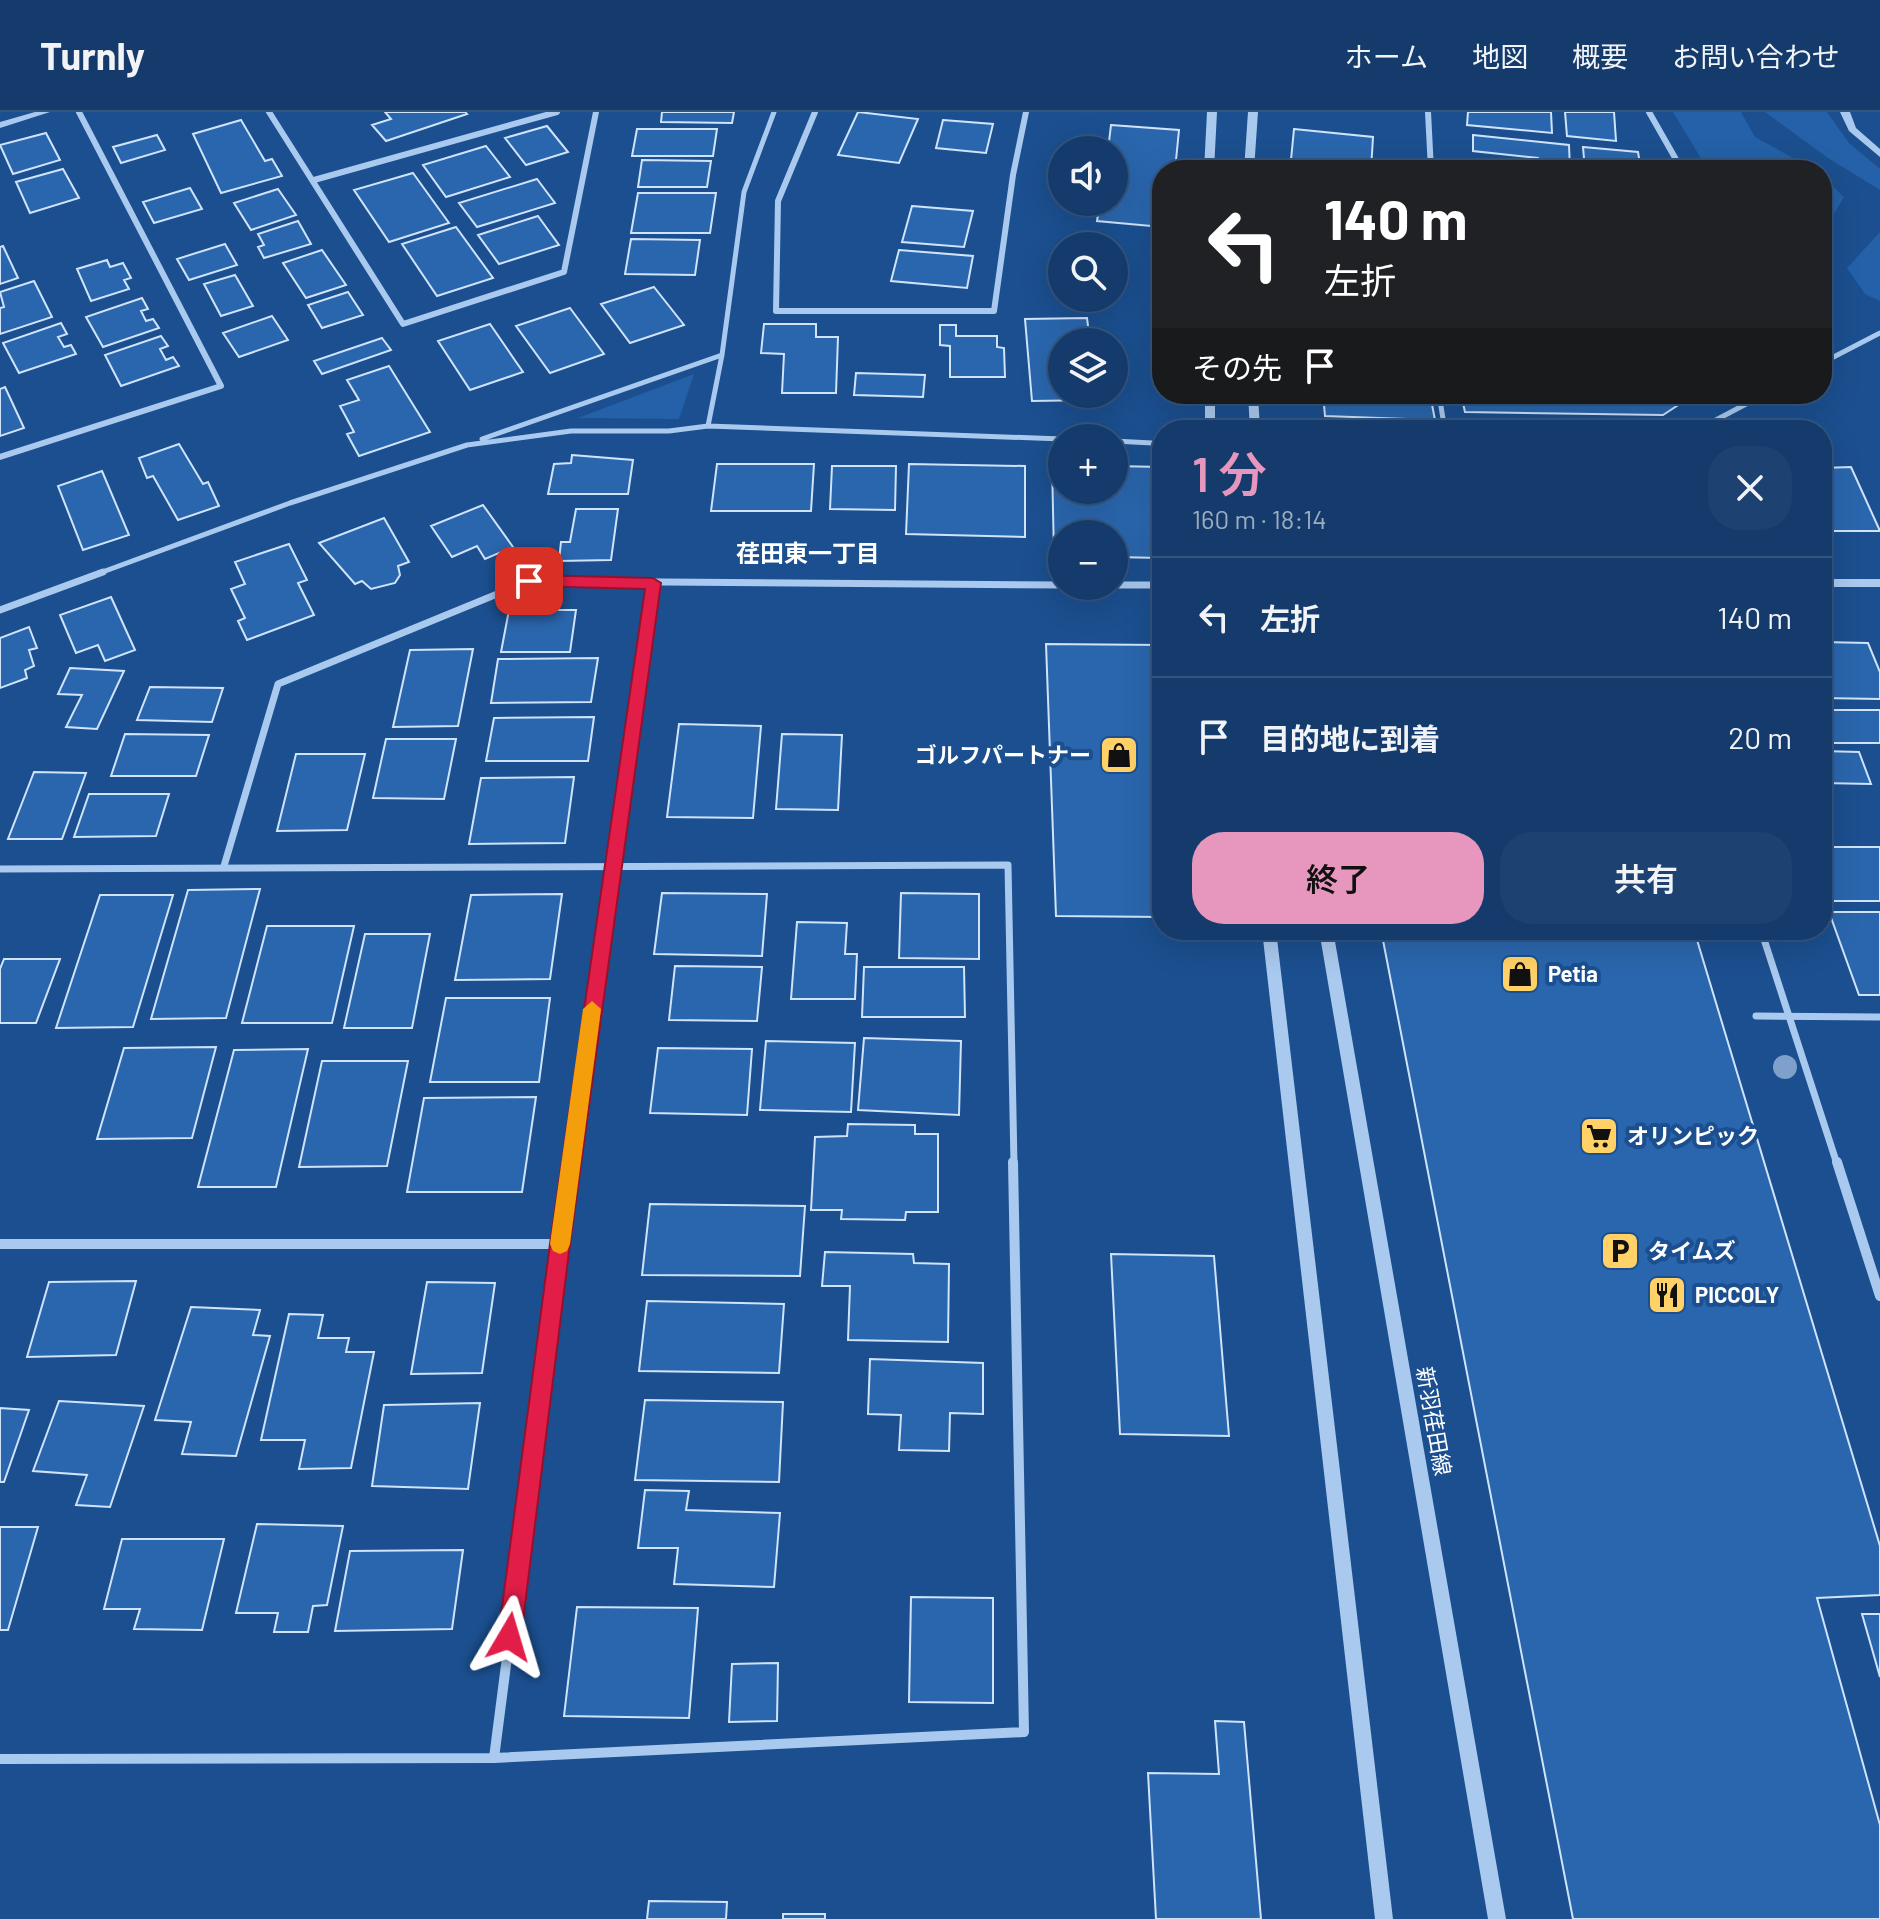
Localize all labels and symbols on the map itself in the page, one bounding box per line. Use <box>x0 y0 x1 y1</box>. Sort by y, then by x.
district label: 荏田東一丁目 <box>736 538 880 567</box>
pin <box>495 547 563 615</box>
shop icon: ゴルフパートナー <box>1098 734 1140 776</box>
place label: ゴルフパートナー <box>915 741 1091 767</box>
shop icon: Petia <box>1499 953 1541 995</box>
place label: Petia <box>1548 960 1598 986</box>
supermarket icon: オリンピック <box>1578 1115 1620 1157</box>
place label: オリンピック <box>1627 1122 1759 1148</box>
parking icon: タイムズ <box>1599 1230 1641 1272</box>
place label: タイムズ <box>1648 1237 1736 1263</box>
restaurant icon: PICCOLY <box>1646 1274 1688 1316</box>
place label: PICCOLY <box>1695 1281 1779 1307</box>
street label: 新羽荏田線 <box>1413 1364 1457 1477</box>
position arrow <box>467 1595 551 1679</box>

